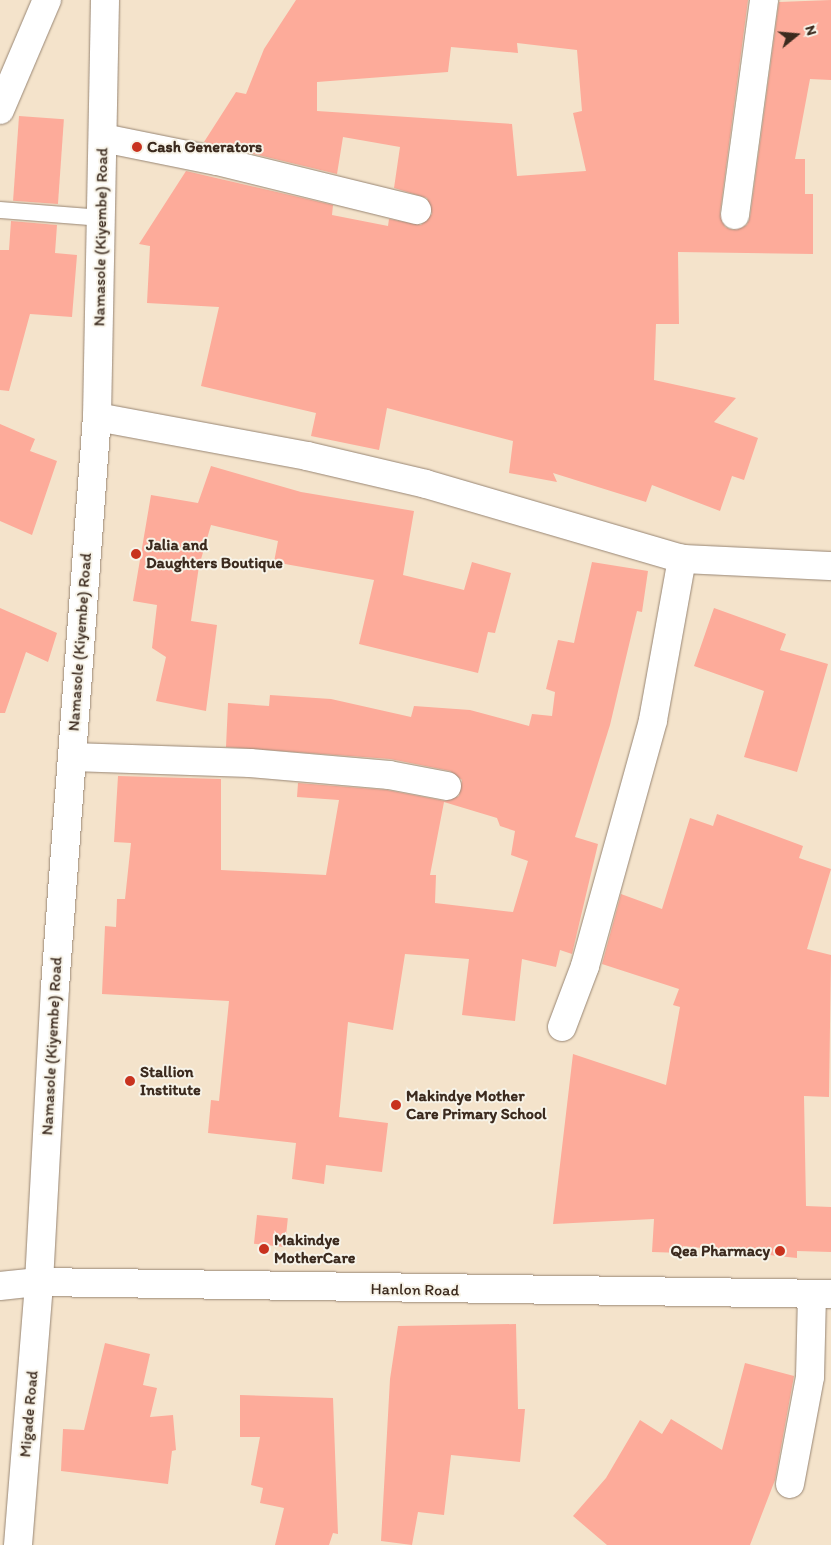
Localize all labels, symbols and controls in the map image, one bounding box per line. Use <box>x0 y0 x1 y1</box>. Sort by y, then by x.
north arrow <box>771 10 821 60</box>
text: N <box>801 23 820 37</box>
place label: Cash Generators <box>147 137 262 157</box>
marker: Cash Generators <box>131 141 143 153</box>
street label: Namasole (Kiyembe) Road <box>90 148 112 326</box>
place label: Jalia and Daughters Boutique <box>146 535 283 573</box>
marker: Jalia and Daughters Boutique <box>130 548 142 560</box>
street label: Namasole (Kiyembe) Road <box>64 552 96 732</box>
street label: Namasole (Kiyembe) Road <box>38 956 66 1136</box>
place label: Stallion Institute <box>140 1062 201 1100</box>
marker: Stallion Institute <box>124 1075 136 1087</box>
place label: Makindye Mother Care Primary School <box>406 1086 545 1124</box>
marker: Makindye Mother Care Primary School <box>390 1099 402 1111</box>
place label: Makindye MotherCare <box>274 1230 355 1268</box>
place label: Qea Pharmacy <box>671 1241 770 1261</box>
marker: Makindye MotherCare <box>258 1243 270 1255</box>
marker: Qea Pharmacy <box>774 1245 786 1257</box>
street label: Hanlon Road <box>371 1280 459 1300</box>
street label: Migade Road <box>16 1370 42 1458</box>

